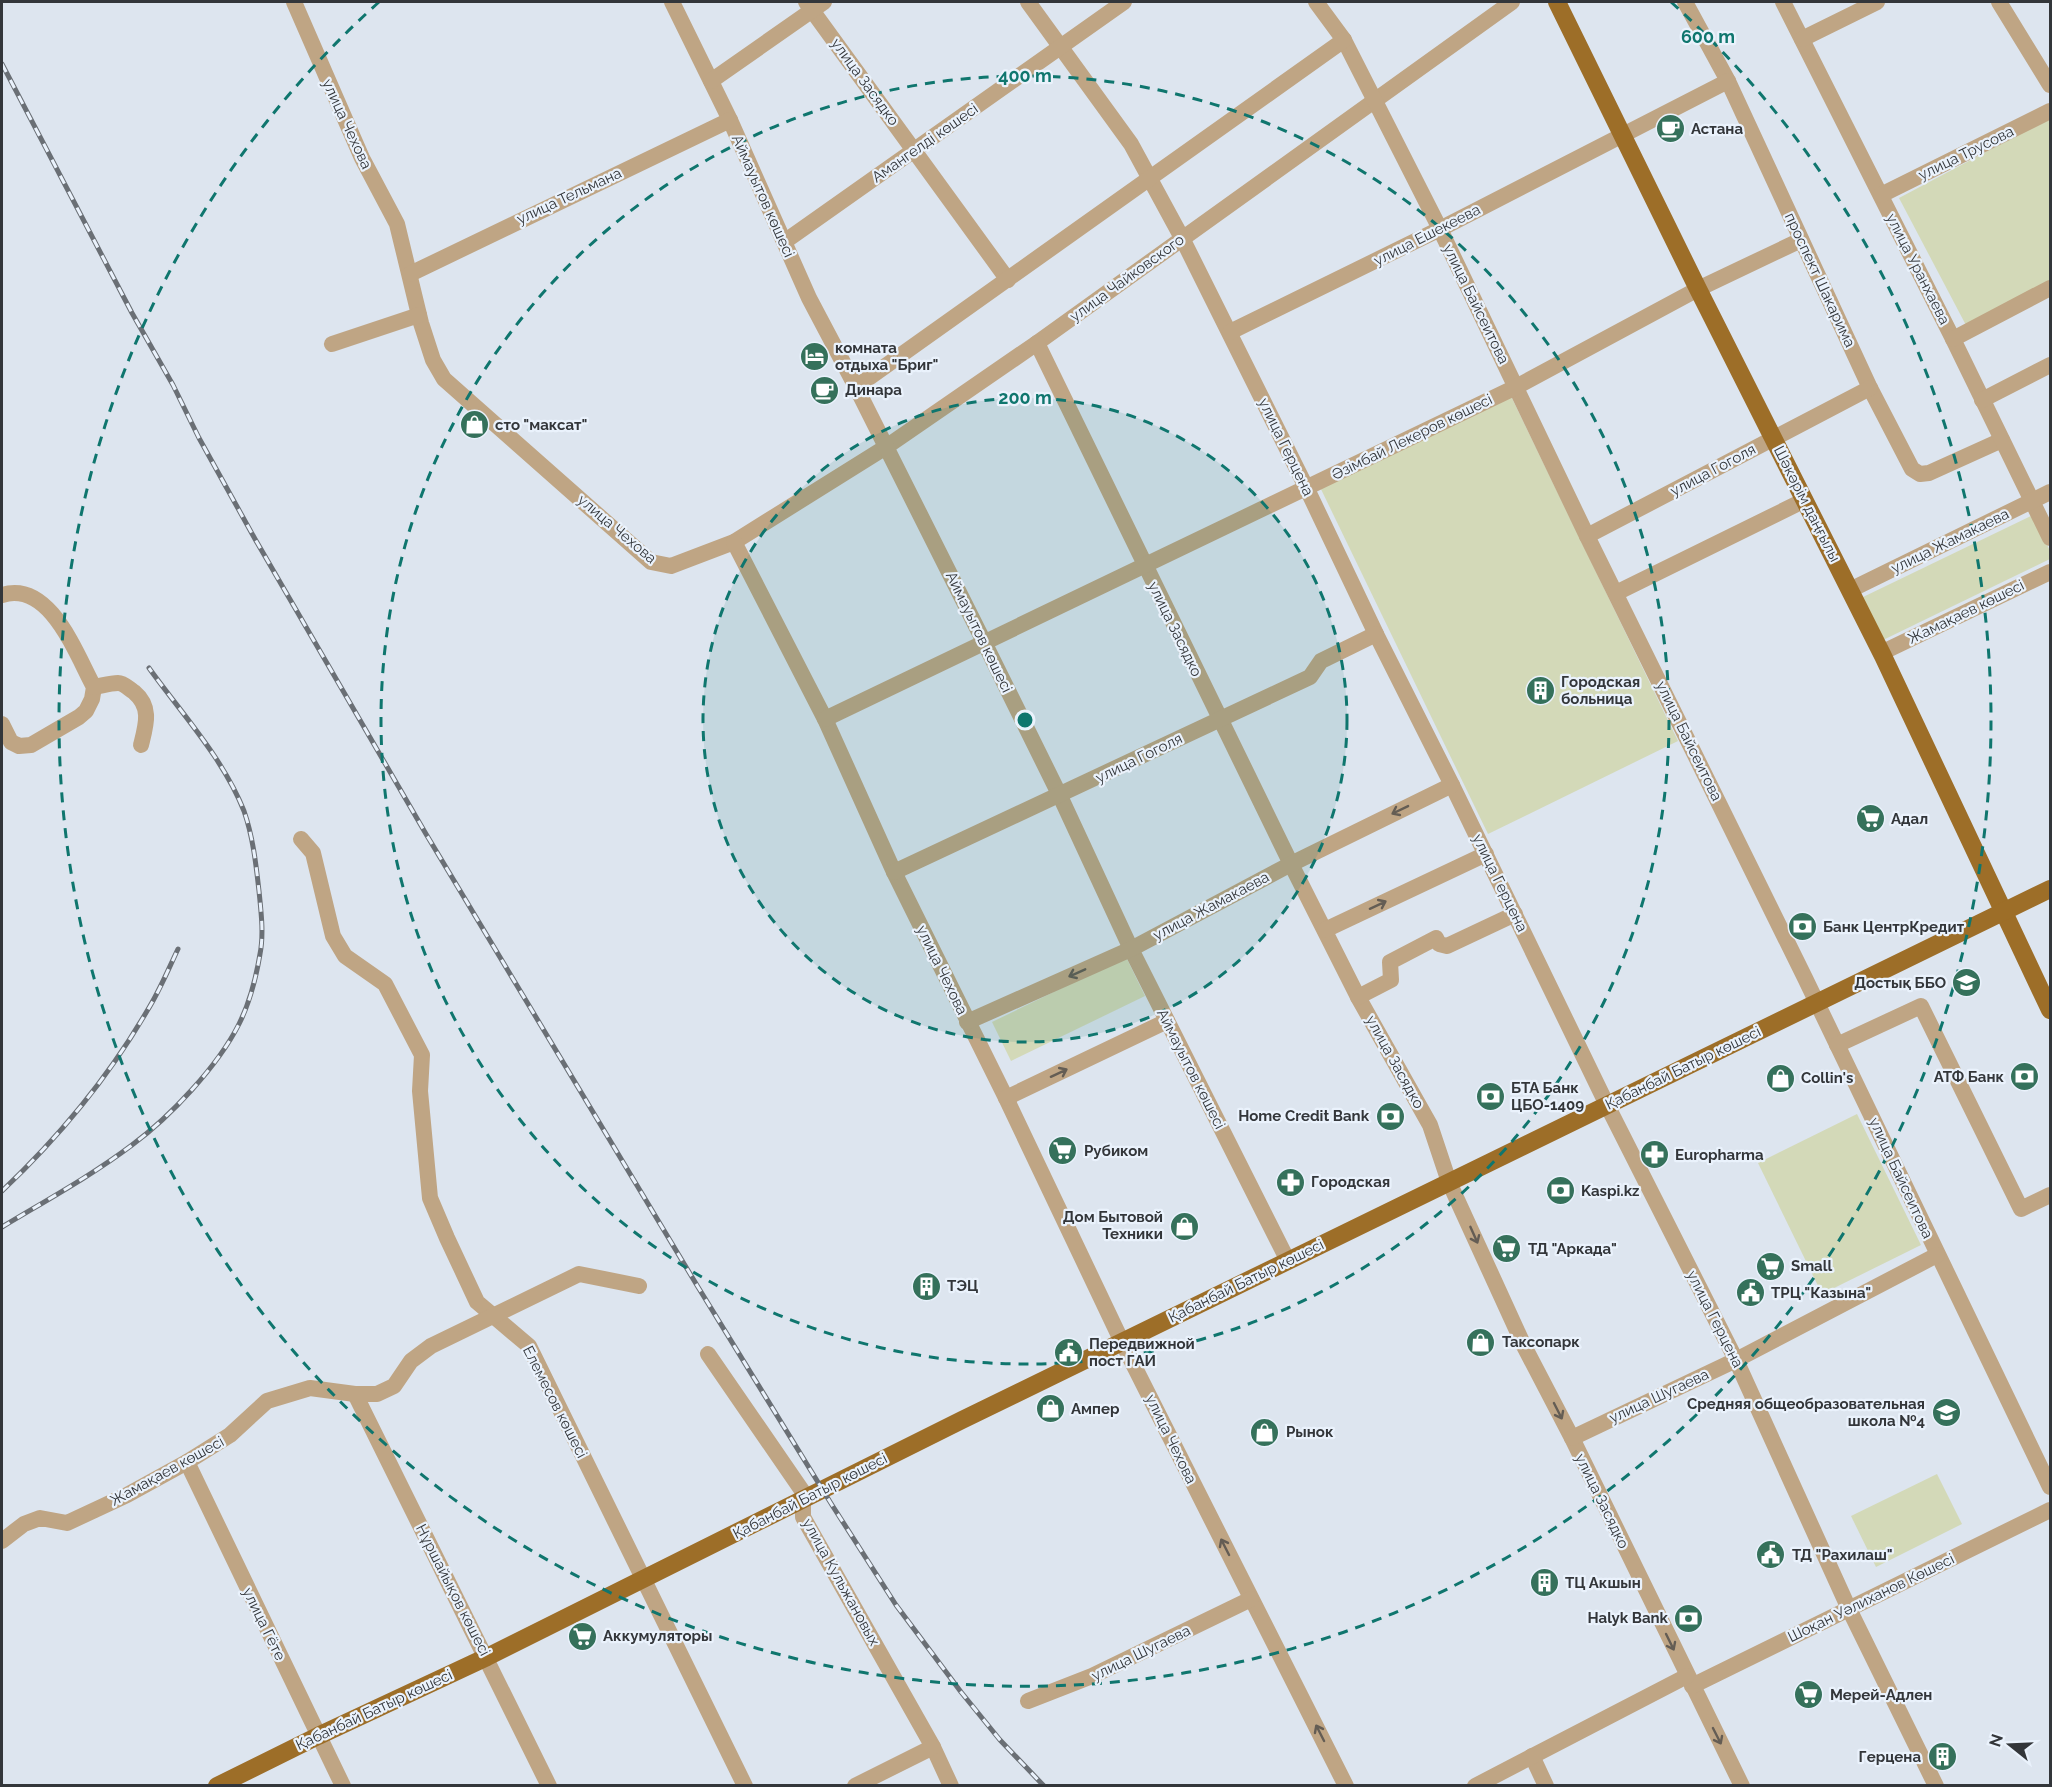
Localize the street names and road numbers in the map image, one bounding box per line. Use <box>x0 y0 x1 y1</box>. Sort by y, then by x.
street label: улица Засядко <box>827 35 903 129</box>
street label: улица Чехова <box>318 76 376 172</box>
street label: Амангелді көшесі <box>868 100 982 186</box>
street label: улица Трусова <box>1915 122 2017 184</box>
street label: Аймауытов көшесі <box>728 132 798 260</box>
street label: улица Тельмана <box>514 164 624 228</box>
street label: улица Ешекеева <box>1371 200 1483 270</box>
street label: проспект Шакарима <box>1781 210 1859 350</box>
street label: улица Уранхаева <box>1882 210 1954 328</box>
street label: улица Чайковского <box>1066 230 1188 326</box>
street label: улица Байсеитова <box>1439 241 1513 367</box>
street label: Әзімбай Лекеров көшесі <box>1329 390 1495 484</box>
street label: улица Герцена <box>1255 395 1317 499</box>
street label: улица Гоголя <box>1667 440 1759 500</box>
street label: Шәкәрім даңғылы <box>1770 443 1844 565</box>
street label: улица Чехова <box>574 491 660 567</box>
street label: улица Жамакаева <box>1888 505 2012 577</box>
street label: Аймауытов көшесі <box>942 569 1016 695</box>
street label: Жамақаев көшесі <box>1905 576 2027 648</box>
street label: улица Засядко <box>1144 578 1206 680</box>
street label: улица Байсеитова <box>1652 678 1726 804</box>
street label: улица Гоголя <box>1093 729 1185 787</box>
street label: улица Герцена <box>1469 831 1531 935</box>
street label: улица Жамакаева <box>1150 868 1272 944</box>
street label: улица Чехова <box>913 922 971 1018</box>
street label: Аймауытов көшесі <box>1153 1006 1229 1132</box>
street label: улица Засядко <box>1362 1012 1428 1112</box>
street label: Қабанбай Батыр көшесі <box>1602 1022 1764 1114</box>
street label: улица Байсеитова <box>1865 1115 1937 1241</box>
street label: Қабанбай Батыр көшесі <box>1165 1235 1327 1327</box>
street label: улица Герцена <box>1683 1267 1747 1371</box>
street label: Елемесов көшесі <box>519 1343 591 1461</box>
street label: улица Шугаева <box>1606 1365 1712 1427</box>
street label: улица Чехова <box>1142 1391 1200 1487</box>
street label: Жамақаев көшесі <box>107 1432 227 1510</box>
street label: Қабанбай Батыр көшесі <box>730 1449 890 1543</box>
street label: улица Засядко <box>1571 1450 1633 1552</box>
street label: улица Кульжановых <box>799 1515 884 1649</box>
street label: Нұршайықов көшесі <box>412 1521 494 1659</box>
street label: Шоқан Уәлиханов Көшесі <box>1785 1550 1957 1646</box>
street label: улица Гёте <box>239 1585 289 1664</box>
street label: улица Шугаева <box>1089 1621 1193 1685</box>
street label: Қабанбай Батыр көшесі <box>293 1666 455 1754</box>

